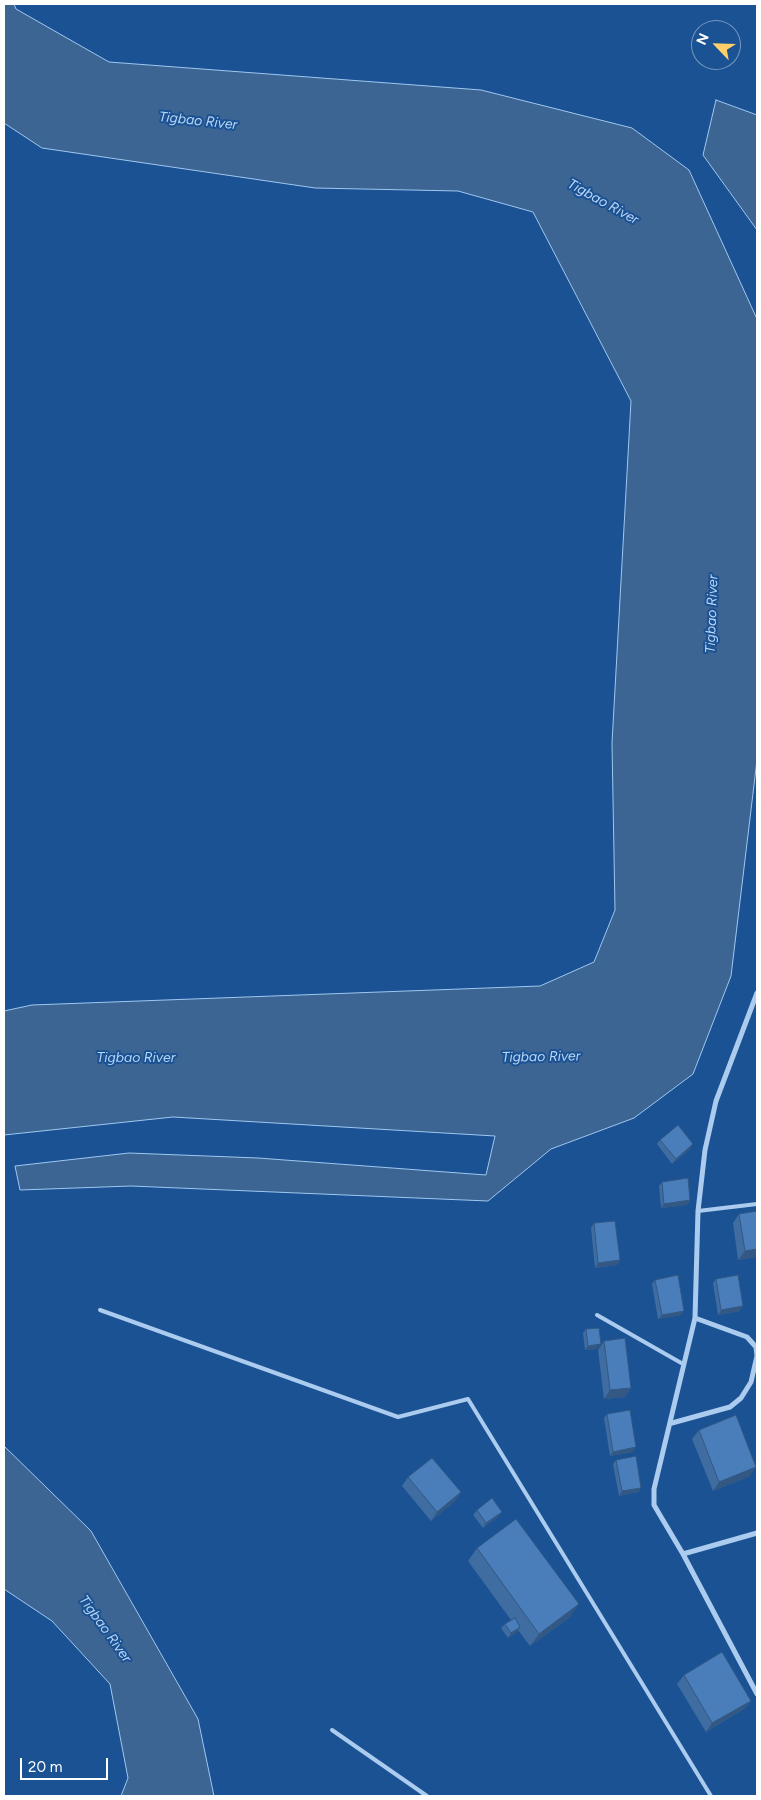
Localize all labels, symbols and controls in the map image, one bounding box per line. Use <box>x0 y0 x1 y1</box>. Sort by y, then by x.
north arrow <box>691 20 741 70</box>
text: N <box>693 31 713 48</box>
water label: Tigbao River <box>158 109 238 133</box>
water label: Tigbao River <box>564 176 642 228</box>
water label: Tigbao River <box>702 574 722 654</box>
water label: Tigbao River <box>501 1048 581 1066</box>
water label: Tigbao River <box>97 1050 175 1066</box>
water label: Tigbao River <box>75 1592 135 1666</box>
scale bar <box>22 1748 110 1780</box>
text: 20 m <box>28 1758 62 1776</box>

